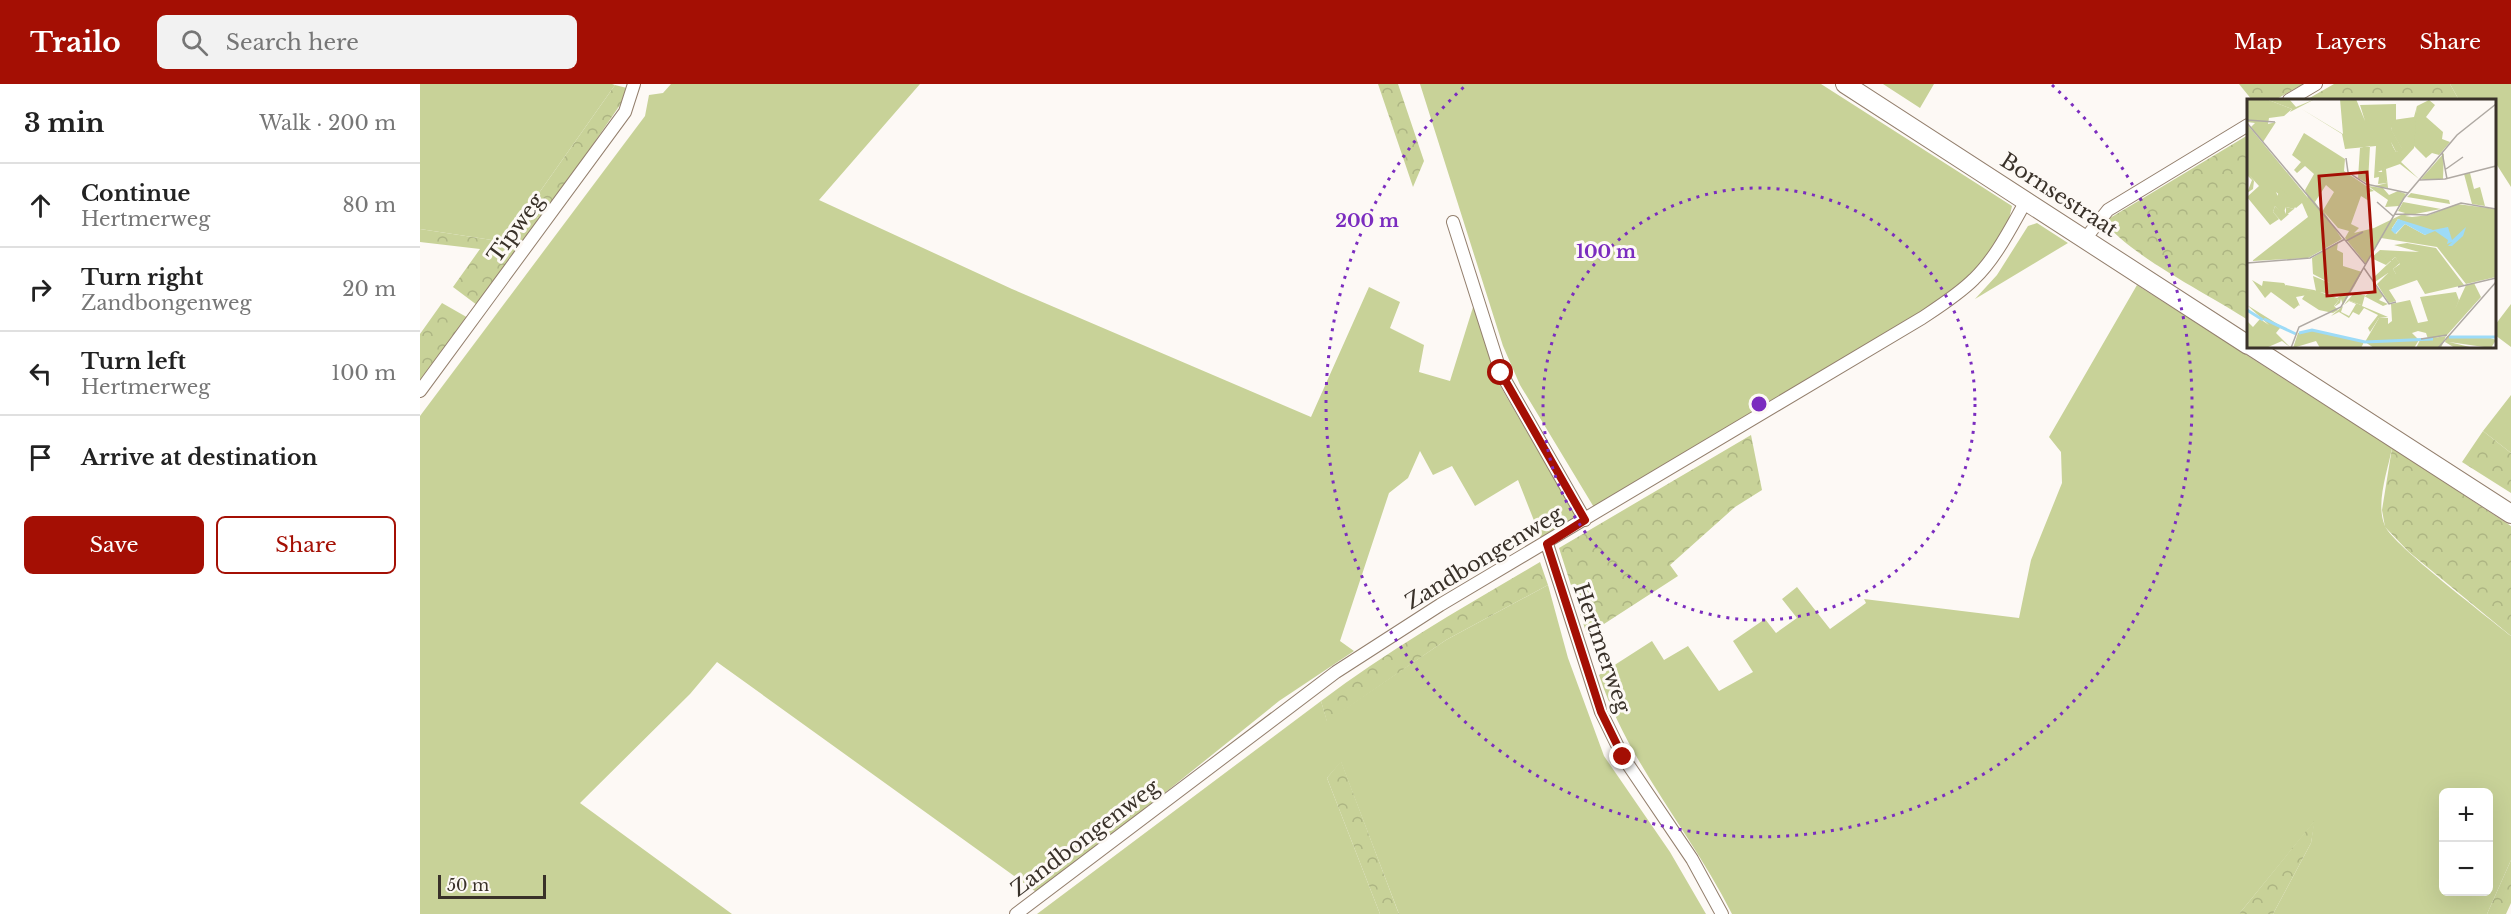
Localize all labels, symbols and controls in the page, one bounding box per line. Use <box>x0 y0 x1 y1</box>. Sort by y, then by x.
search box <box>157 15 577 69</box>
text: Trailo <box>30 25 121 60</box>
icon: search <box>178 26 211 59</box>
text: Search here <box>226 29 359 56</box>
text: Map <box>2234 29 2283 55</box>
text: Layers <box>2316 29 2387 55</box>
text: Share <box>2420 29 2481 55</box>
inset map <box>2247 99 2496 348</box>
text: 3 min <box>24 107 105 139</box>
text: Walk · 200 m <box>259 111 396 135</box>
street label: Bornsestraat <box>1995 147 2123 243</box>
text: Continue <box>81 180 190 207</box>
street label: Tipweg <box>482 188 550 268</box>
icon: ahead <box>24 189 57 222</box>
text: 80 m <box>342 193 396 217</box>
text: Hertmerweg <box>81 207 210 231</box>
text: 200 m <box>1335 210 1399 232</box>
text: 100 m <box>1576 241 1636 263</box>
text: Turn right <box>81 264 203 291</box>
icon: right <box>24 273 57 306</box>
text: 20 m <box>342 277 396 301</box>
text: Zandbongenweg <box>81 291 252 315</box>
text: Turn left <box>81 348 186 375</box>
icon: left <box>24 357 57 390</box>
route start <box>1487 359 1513 385</box>
text: 100 m <box>331 361 396 385</box>
text: Hertmerweg <box>81 375 210 399</box>
centre of rings <box>1749 394 1769 414</box>
icon: arrive <box>24 441 57 474</box>
text: Arrive at destination <box>81 444 318 471</box>
street label: Zandbongenweg <box>1401 501 1568 615</box>
button: Save <box>24 516 204 574</box>
button: Share <box>216 516 396 574</box>
street label: Hertmerweg <box>1568 580 1637 717</box>
route end <box>1609 743 1635 769</box>
street label: Zandbongenweg <box>1006 773 1165 902</box>
map controls <box>2439 788 2493 896</box>
button: + <box>2439 788 2493 842</box>
button: − <box>2439 842 2493 896</box>
scale bar <box>438 872 546 900</box>
text: 50 m <box>447 875 489 895</box>

